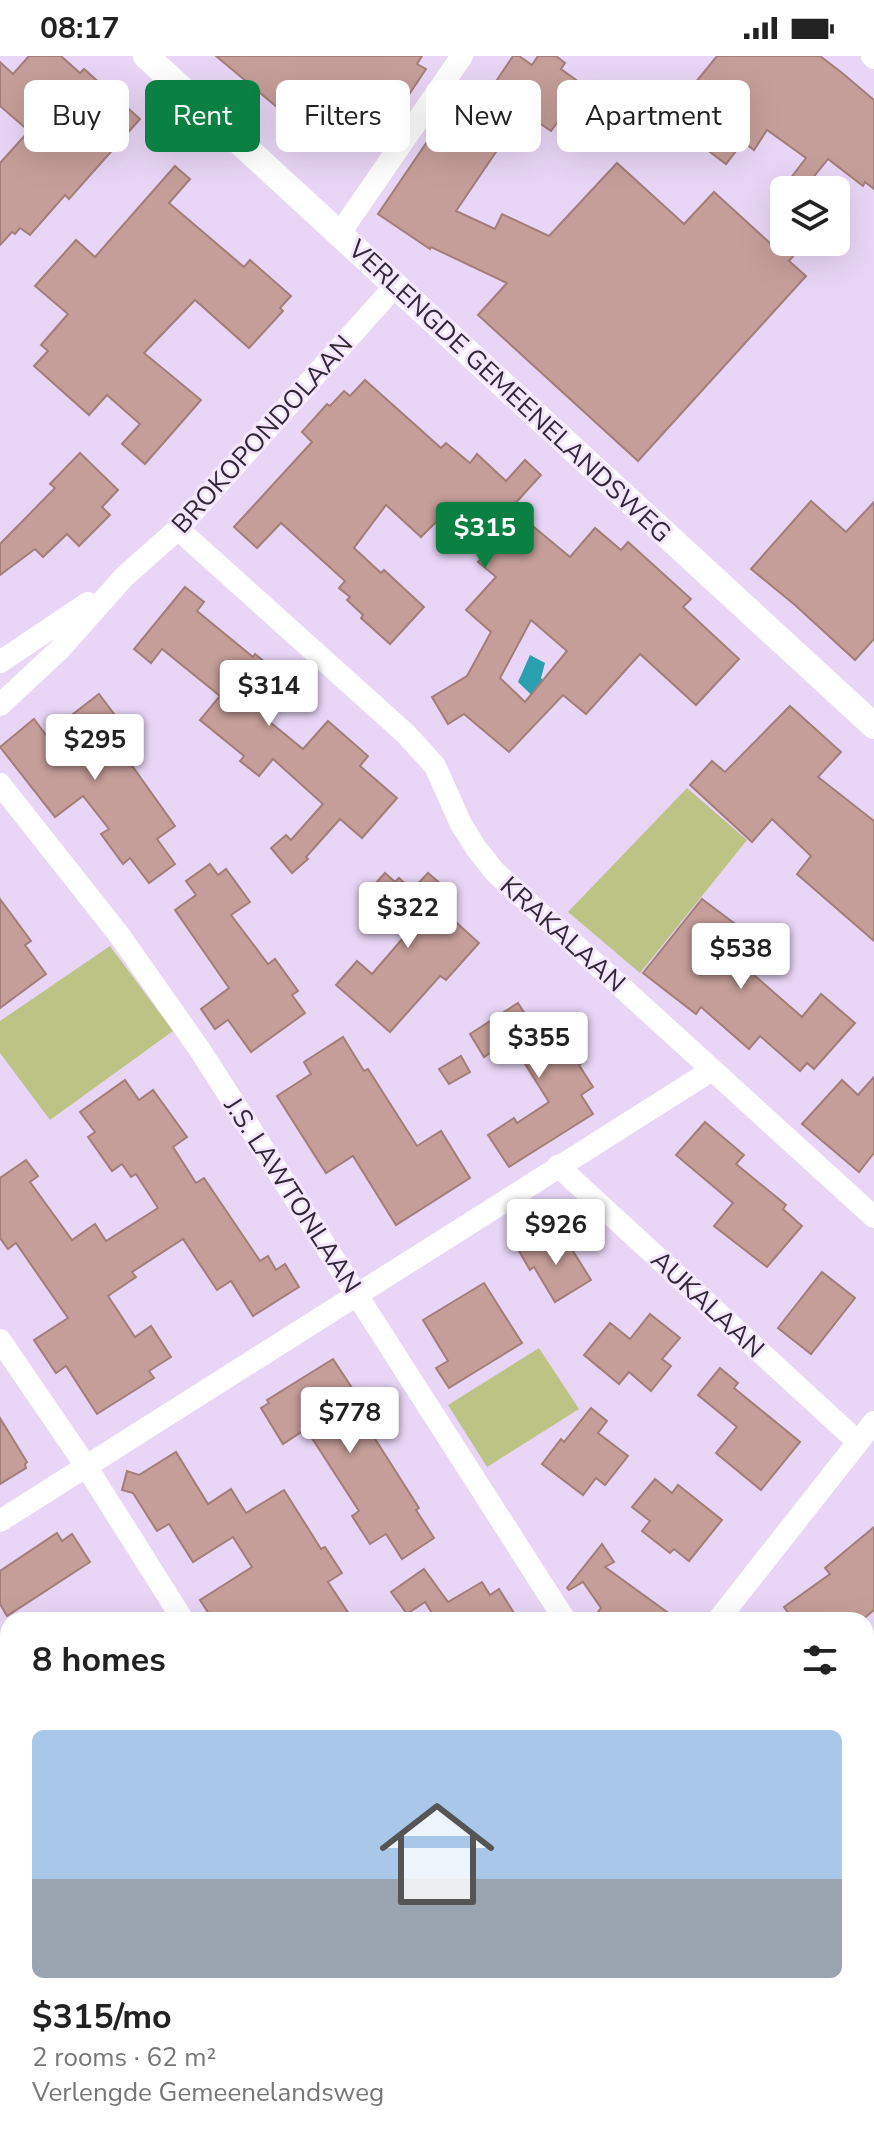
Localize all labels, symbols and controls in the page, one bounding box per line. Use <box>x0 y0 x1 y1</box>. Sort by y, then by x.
text: 08:17 <box>40 8 119 49</box>
chip: Buy <box>24 80 129 152</box>
chip: Rent <box>145 80 260 152</box>
chip: Filters <box>276 80 410 152</box>
chip: New <box>426 80 541 152</box>
chip: Apartment <box>557 80 750 152</box>
map controls <box>770 176 850 256</box>
button: layers <box>770 176 850 256</box>
street label: VERLENGDE GEMEENELANDSWEG <box>340 231 679 551</box>
street label: BROKOPONDOLAAN <box>164 328 361 541</box>
pin: $315 <box>438 502 532 570</box>
text: $315 <box>454 510 516 545</box>
pin: $314 <box>222 660 316 728</box>
text: $314 <box>238 668 300 703</box>
pin: $295 <box>48 714 142 782</box>
text: $295 <box>64 722 126 757</box>
street label: KRAKALAAN <box>492 869 633 1000</box>
pin: $322 <box>361 882 455 950</box>
text: $322 <box>377 890 439 925</box>
pin: $538 <box>694 923 788 991</box>
text: $538 <box>710 931 772 966</box>
pin: $355 <box>492 1012 586 1080</box>
text: $355 <box>508 1020 570 1055</box>
street label: J.S. LAWTONLAAN <box>216 1090 369 1300</box>
pin: $926 <box>509 1199 603 1267</box>
text: $926 <box>525 1207 587 1242</box>
street label: AUKALAAN <box>643 1243 772 1366</box>
pin: $778 <box>303 1387 397 1455</box>
text: $778 <box>319 1395 381 1430</box>
text: 8 homes <box>32 1637 166 1683</box>
icon: filters <box>798 1638 842 1682</box>
icon: home <box>365 1782 509 1926</box>
text: $315/mo <box>32 1994 172 2040</box>
text: 2 rooms · 62 m² <box>32 2040 216 2075</box>
text: Verlengde Gemeenelandsweg <box>32 2075 384 2110</box>

